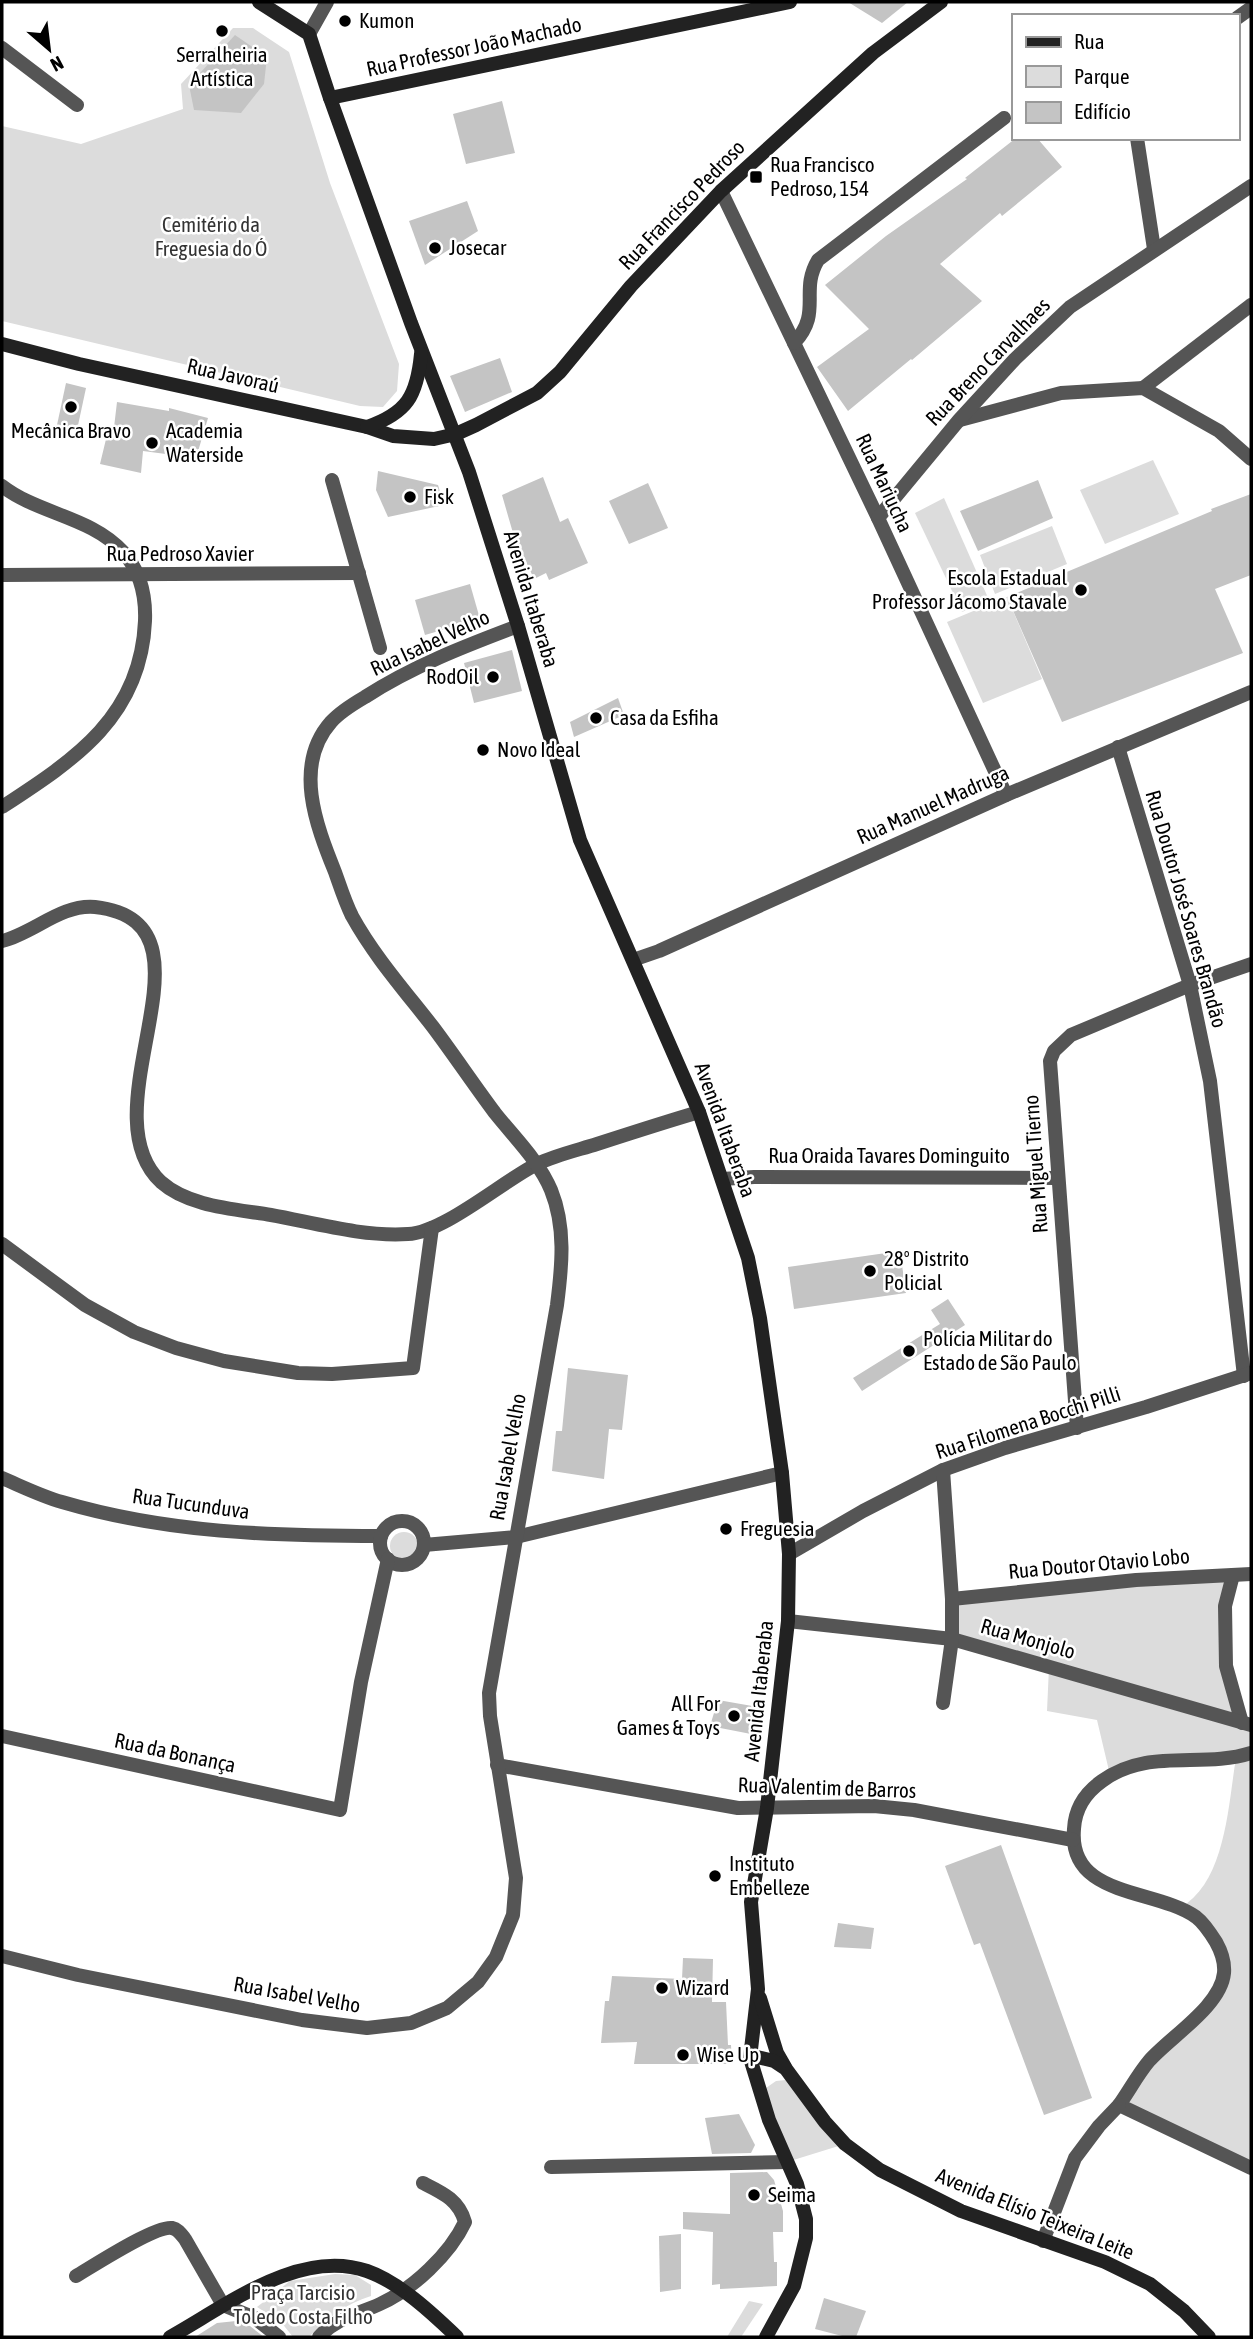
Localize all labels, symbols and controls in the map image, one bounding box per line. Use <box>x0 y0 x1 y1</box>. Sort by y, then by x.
place label: Kumon <box>359 8 414 32</box>
street label: Rua Professor João Machado <box>364 11 584 81</box>
marker: Kumon <box>337 13 353 29</box>
north arrow <box>14 14 84 84</box>
legend <box>1012 14 1239 140</box>
marker: Serralheiria Artística <box>214 23 230 39</box>
text: Rua <box>1074 29 1104 53</box>
place label: Serralheiria Artística <box>177 42 268 90</box>
text: N <box>47 52 67 76</box>
text: Parque <box>1074 64 1129 88</box>
text: Edifício <box>1074 99 1131 123</box>
street label: Rua Francisco Pedroso <box>613 135 749 274</box>
place label: Rua Francisco Pedroso, 154 <box>770 152 875 200</box>
marker: Rua Francisco Pedroso, 154 <box>748 169 764 185</box>
park label: Cemitério da Freguesia do Ó <box>155 212 267 260</box>
place label: Josecar <box>449 235 507 259</box>
marker: Josecar <box>427 240 443 256</box>
street label: Rua Breno Carvalhaes <box>920 293 1054 430</box>
street label: Rua Javoraú <box>185 353 282 397</box>
marker: Mecânica Bravo <box>63 399 79 415</box>
place label: Mecânica Bravo <box>11 418 131 442</box>
place label: Academia Waterside <box>166 418 244 466</box>
street label: Rua Mariucha <box>852 429 918 536</box>
marker: Academia Waterside <box>144 435 160 451</box>
place label: Fisk <box>424 484 454 508</box>
marker: Fisk <box>402 489 418 505</box>
street label: Avenida Itaberaba <box>500 527 564 670</box>
street label: Rua Pedroso Xavier <box>106 541 255 565</box>
place label: Escola Estadual Professor Jácomo Stavale <box>872 565 1067 613</box>
marker: Escola Estadual Professor Jácomo Stavale <box>1073 582 1089 598</box>
street label: Rua Isabel Velho <box>366 604 493 680</box>
place label: RodOil <box>426 664 479 688</box>
marker: RodOil <box>485 669 501 685</box>
place label: Casa da Esfiha <box>610 705 719 729</box>
marker: Casa da Esfiha <box>588 710 604 726</box>
place label: Novo Ideal <box>497 737 581 761</box>
marker: Novo Ideal <box>475 742 491 758</box>
street label: Rua Manuel Madruga <box>853 760 1012 848</box>
street label: Rua Doutor José Soares Brandão <box>1142 787 1232 1030</box>
street label: Avenida Itaberaba <box>690 1059 761 1200</box>
street label: Rua Miguel Tierno <box>1018 1094 1052 1234</box>
street label: Rua Oraida Tavares Dominguito <box>768 1143 1010 1167</box>
place label: 28º Distrito Policial <box>884 1246 969 1294</box>
marker: 28º Distrito Policial <box>862 1263 878 1279</box>
place label: Polícia Militar do Estado de São Paulo <box>923 1326 1077 1374</box>
marker: Polícia Militar do Estado de São Paulo <box>901 1343 917 1359</box>
street label: Rua Filomena Bocchi Pilli <box>932 1381 1123 1463</box>
street label: Rua Isabel Velho <box>484 1391 530 1522</box>
street label: Rua Tucunduva <box>131 1483 251 1523</box>
place label: Freguesia <box>740 1516 815 1540</box>
marker: Freguesia <box>718 1521 734 1537</box>
street label: Rua Doutor Otavio Lobo <box>1007 1543 1191 1583</box>
street label: Rua Monjolo <box>978 1613 1078 1663</box>
street label: Avenida Itaberaba <box>739 1619 777 1763</box>
place label: All For Games & Toys <box>617 1691 721 1739</box>
marker: All For Games & Toys <box>726 1708 742 1724</box>
street label: Rua da Bonança <box>112 1727 238 1777</box>
street label: Rua Valentim de Barros <box>737 1772 917 1802</box>
place label: Instituto Embelleze <box>729 1851 810 1899</box>
marker: Instituto Embelleze <box>707 1868 723 1884</box>
street label: Rua Isabel Velho <box>232 1971 363 2017</box>
place label: Wizard <box>676 1975 730 1999</box>
marker: Wizard <box>654 1980 670 1996</box>
place label: Wise Up <box>697 2042 759 2066</box>
marker: Wise Up <box>675 2047 691 2063</box>
street label: Avenida Elísio Teixeira Leite <box>933 2162 1138 2264</box>
place label: Seima <box>768 2182 816 2206</box>
marker: Seima <box>746 2187 762 2203</box>
park label: Praça Tarcisio Toledo Costa Filho <box>233 2280 373 2328</box>

